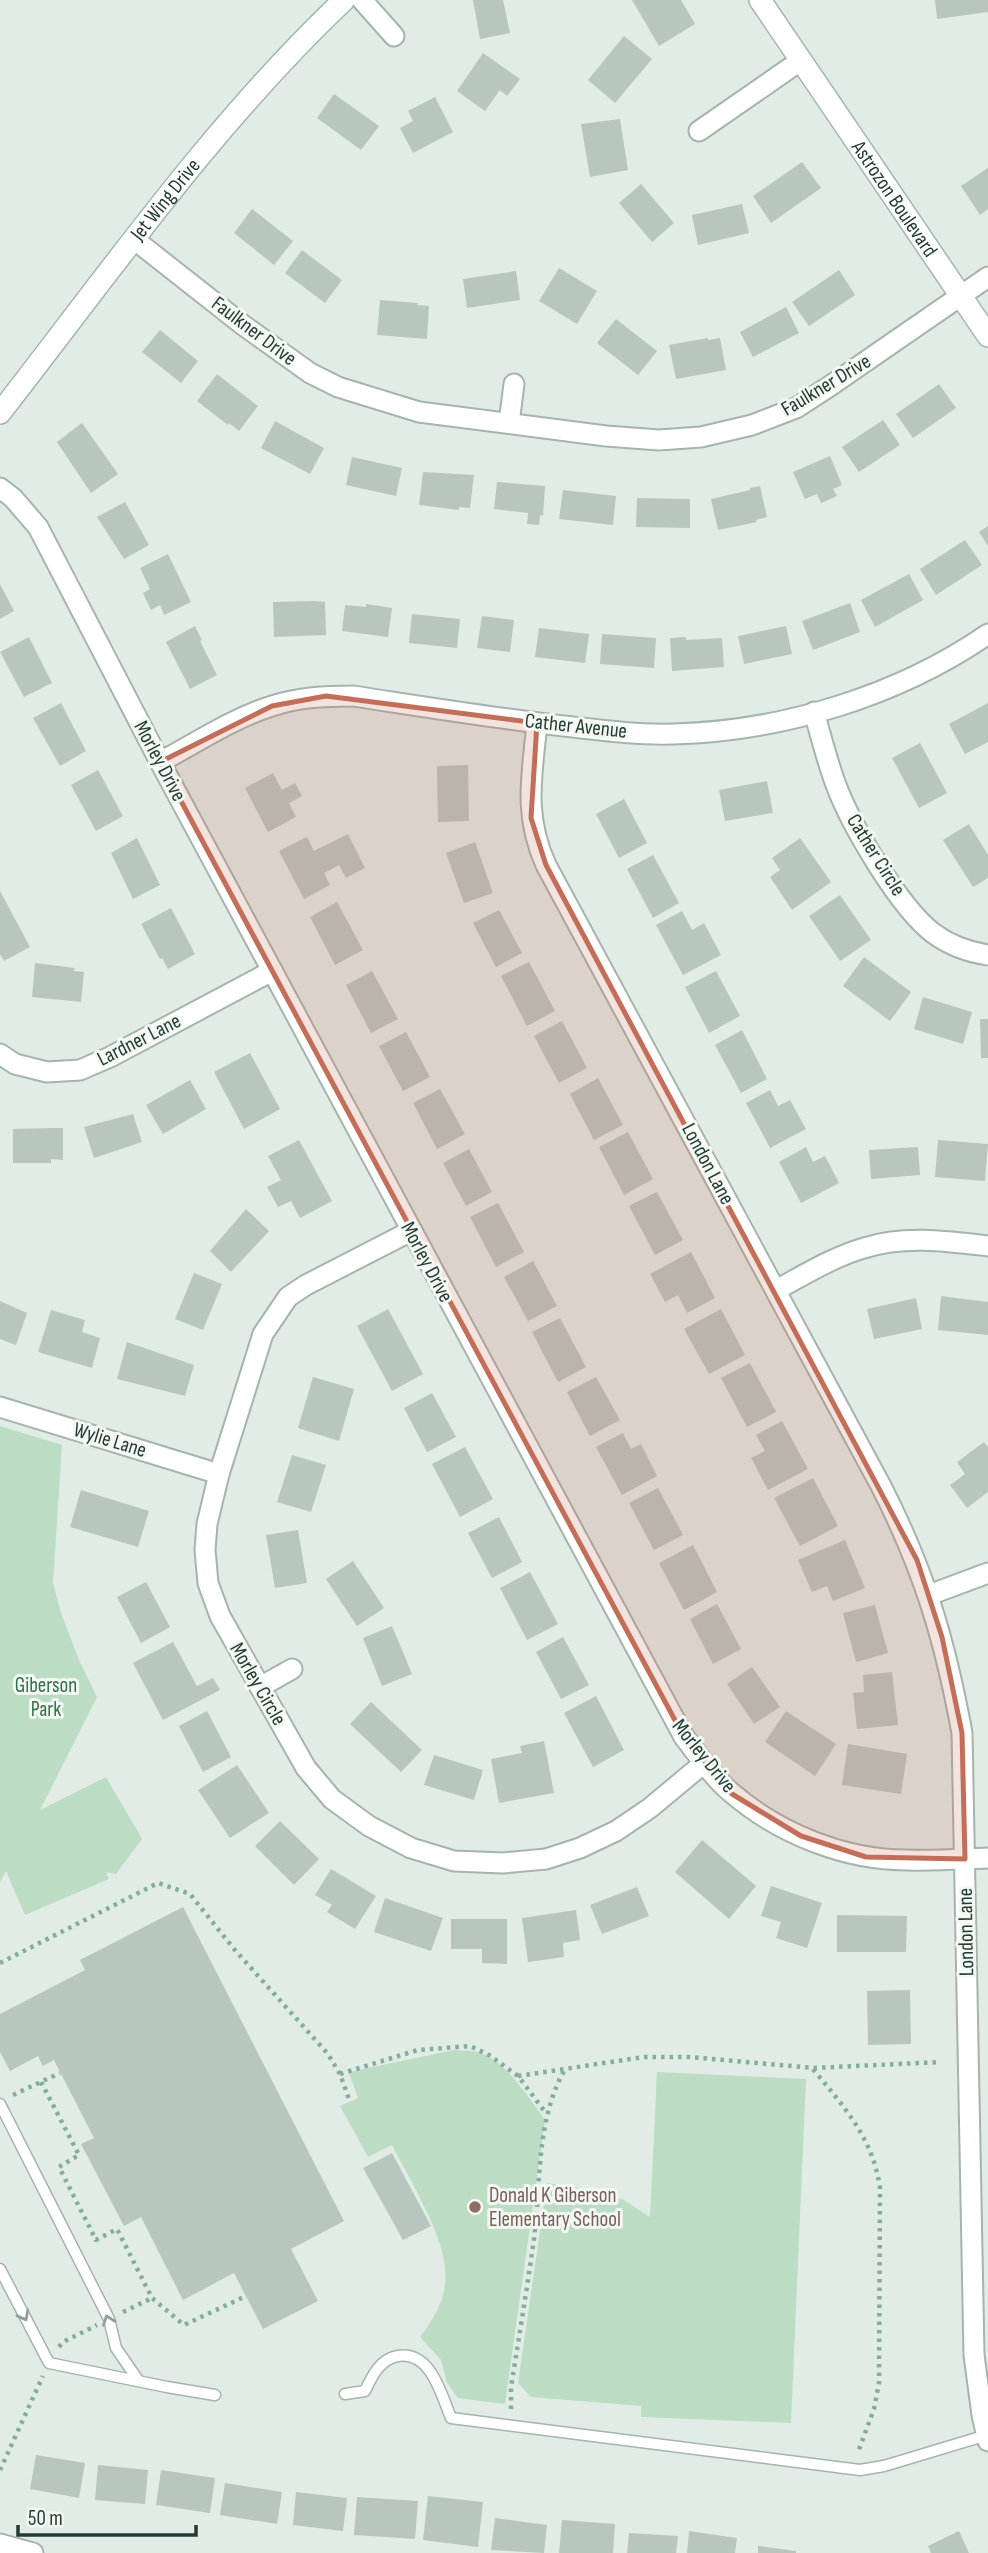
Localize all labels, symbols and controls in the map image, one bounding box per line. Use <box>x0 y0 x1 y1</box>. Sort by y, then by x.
street label: Astrozon Boulevard <box>846 135 943 261</box>
street label: Jet Wing Drive <box>124 153 205 246</box>
street label: Faulkner Drive <box>207 291 301 371</box>
street label: Faulkner Drive <box>777 349 875 421</box>
street label: Cather Avenue <box>524 708 628 744</box>
street label: Morley Drive <box>128 716 192 806</box>
street label: Cather Circle <box>841 810 911 900</box>
street label: Lardner Lane <box>93 1008 185 1072</box>
street label: London Lane <box>676 1119 740 1209</box>
street label: Morley Drive <box>395 1217 459 1307</box>
street label: Wylie Lane <box>71 1417 149 1463</box>
street label: Morley Circle <box>224 1638 292 1730</box>
park label: Giberson Park <box>15 1673 77 1722</box>
street label: Morley Drive <box>667 1714 741 1798</box>
street label: London Lane <box>953 1888 979 1976</box>
place label: Donald K Giberson Elementary School <box>489 2183 621 2232</box>
marker: Donald K Giberson Elementary School <box>467 2199 483 2215</box>
one-way arrow <box>16 2309 30 2321</box>
one-way arrow <box>102 2315 116 2327</box>
scale bar <box>18 2494 196 2538</box>
text: 50 m <box>28 2506 63 2531</box>

